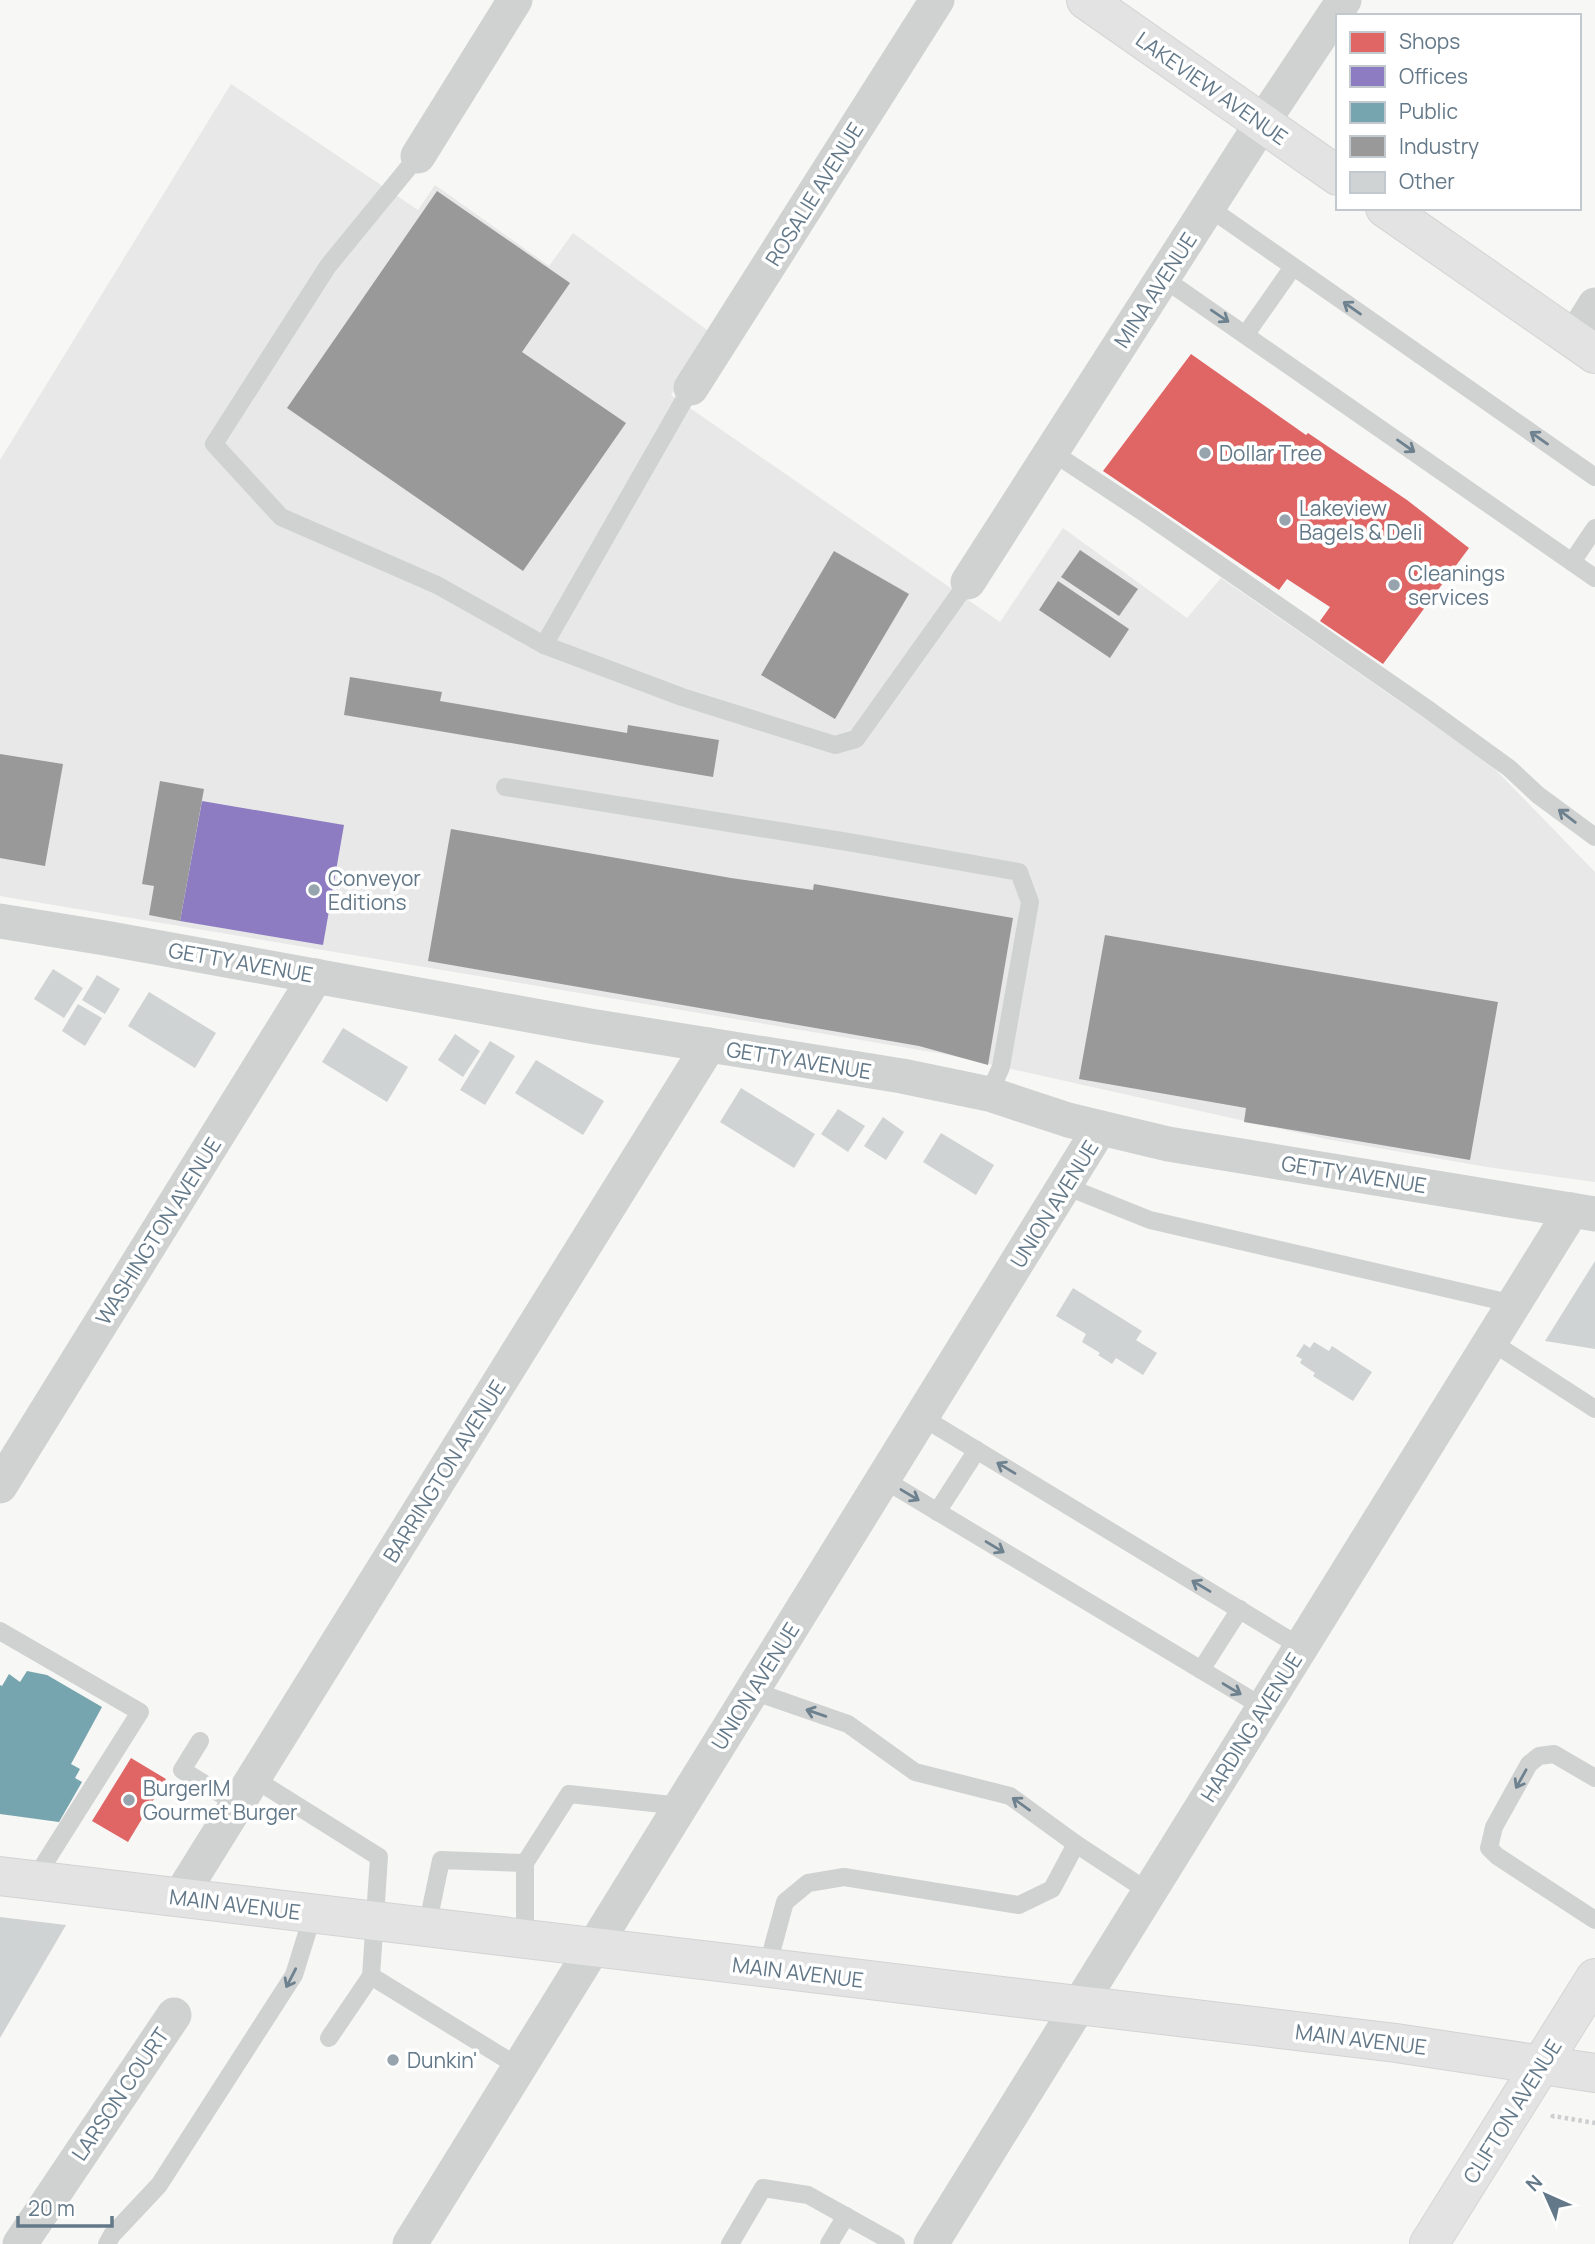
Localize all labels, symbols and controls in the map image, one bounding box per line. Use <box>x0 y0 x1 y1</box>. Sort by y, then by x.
legend <box>1336 14 1581 210</box>
street label: LAKEVIEW AVENUE <box>1130 25 1294 151</box>
text: Shops <box>1399 27 1460 55</box>
text: Offices <box>1399 62 1468 90</box>
text: Public <box>1399 97 1458 125</box>
street label: ROSALIE AVENUE <box>759 117 869 271</box>
text: Industry <box>1399 132 1479 160</box>
text: Other <box>1399 167 1455 195</box>
street label: MINA AVENUE <box>1107 227 1203 353</box>
one-way arrow <box>1343 301 1362 315</box>
one-way arrow <box>1210 309 1229 323</box>
one-way arrow <box>1530 431 1549 445</box>
place label: Dollar Tree <box>1219 439 1322 467</box>
one-way arrow <box>1396 439 1415 453</box>
marker: Dollar Tree <box>1197 445 1213 461</box>
place label: Lakeview Bagels & Deli <box>1299 494 1422 546</box>
marker: Lakeview Bagels & Deli <box>1277 512 1293 528</box>
place label: Cleanings services <box>1408 559 1505 611</box>
marker: Cleanings services <box>1386 577 1402 593</box>
one-way arrow <box>1558 809 1577 824</box>
place label: Conveyor Editions <box>328 864 421 916</box>
marker: Conveyor Editions <box>306 882 322 898</box>
street label: GETTY AVENUE <box>167 936 315 988</box>
street label: GETTY AVENUE <box>725 1035 873 1085</box>
street label: WASHINGTON AVENUE <box>89 1132 227 1330</box>
street label: UNION AVENUE <box>1004 1135 1104 1273</box>
street label: GETTY AVENUE <box>1280 1149 1428 1199</box>
street label: BARRINGTON AVENUE <box>376 1374 512 1568</box>
one-way arrow <box>997 1461 1017 1475</box>
one-way arrow <box>899 1489 919 1503</box>
one-way arrow <box>985 1540 1005 1554</box>
one-way arrow <box>1192 1578 1211 1593</box>
street label: UNION AVENUE <box>705 1617 805 1755</box>
street label: HARDING AVENUE <box>1194 1647 1308 1807</box>
one-way arrow <box>1222 1682 1242 1696</box>
one-way arrow <box>806 1706 828 1718</box>
one-way arrow <box>1513 1768 1527 1788</box>
place label: BurgerIM Gourmet Burger <box>143 1774 298 1826</box>
marker: BurgerIM Gourmet Burger <box>121 1792 137 1808</box>
one-way arrow <box>1012 1797 1031 1812</box>
street label: MAIN AVENUE <box>168 1882 302 1926</box>
street label: MAIN AVENUE <box>731 1950 865 1994</box>
one-way arrow <box>283 1967 297 1988</box>
street label: MAIN AVENUE <box>1294 2017 1428 2061</box>
street label: LARSON COURT <box>65 2022 175 2166</box>
street label: CLIFTON AVENUE <box>1458 2034 1566 2188</box>
place label: Dunkin' <box>407 2046 478 2074</box>
marker: Dunkin' <box>385 2052 401 2068</box>
north arrow <box>1511 2160 1581 2230</box>
scale bar <box>18 2184 112 2228</box>
text: 20 m <box>28 2194 75 2222</box>

